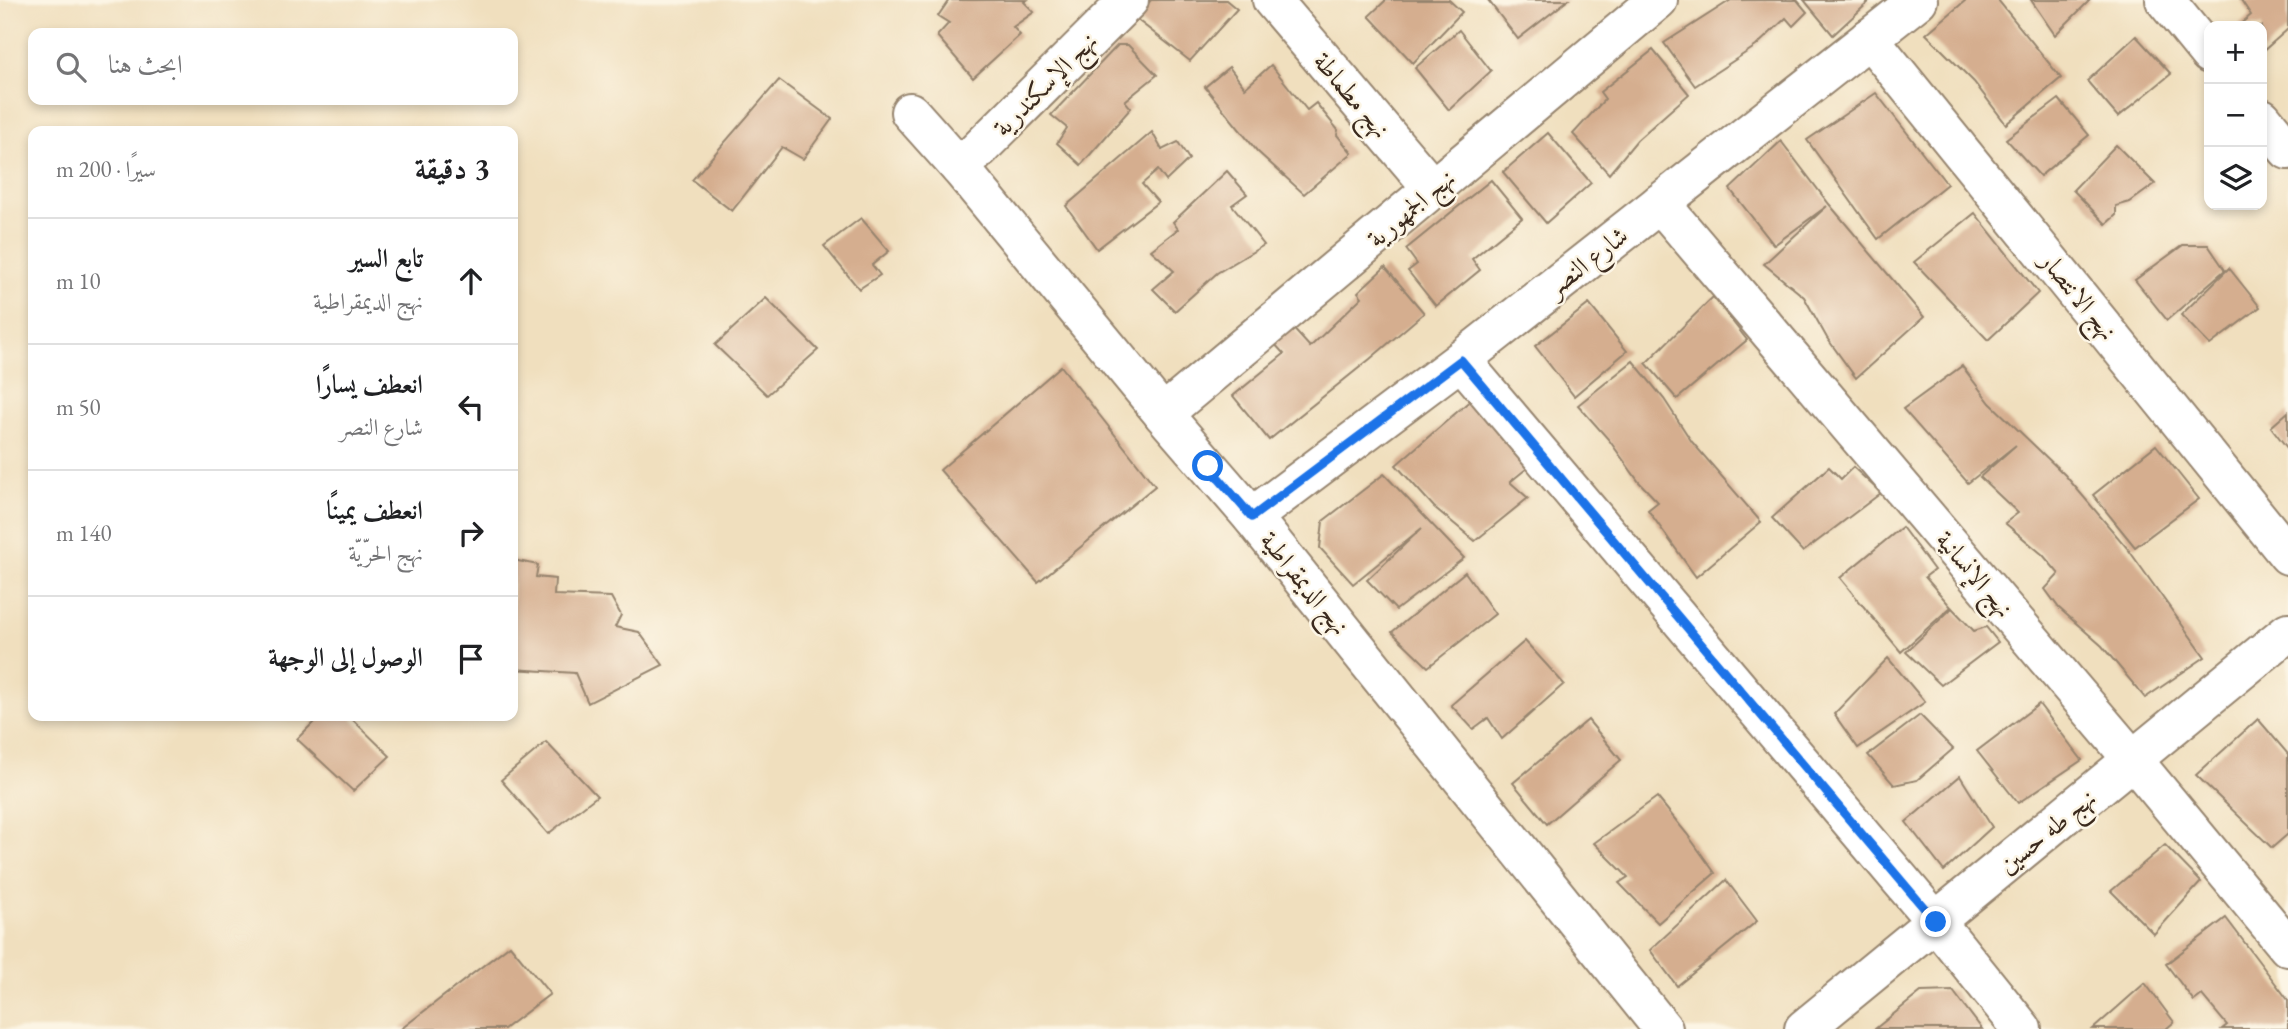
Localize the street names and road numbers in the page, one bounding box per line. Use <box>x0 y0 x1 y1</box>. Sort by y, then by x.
street label: نهج الإسكندرية <box>985 24 1110 149</box>
street label: نهج مطماطة <box>1301 45 1398 150</box>
street label: نهج الجمهورية <box>1360 161 1467 260</box>
street label: شارع النصر <box>1537 219 1638 309</box>
street label: نهج الانتصار <box>2026 242 2125 352</box>
street label: نهج الإنسانية <box>1923 523 2021 629</box>
street label: نهج الديمقراطية <box>1247 524 1357 646</box>
street label: نهج طه حسين <box>1991 781 2108 886</box>

